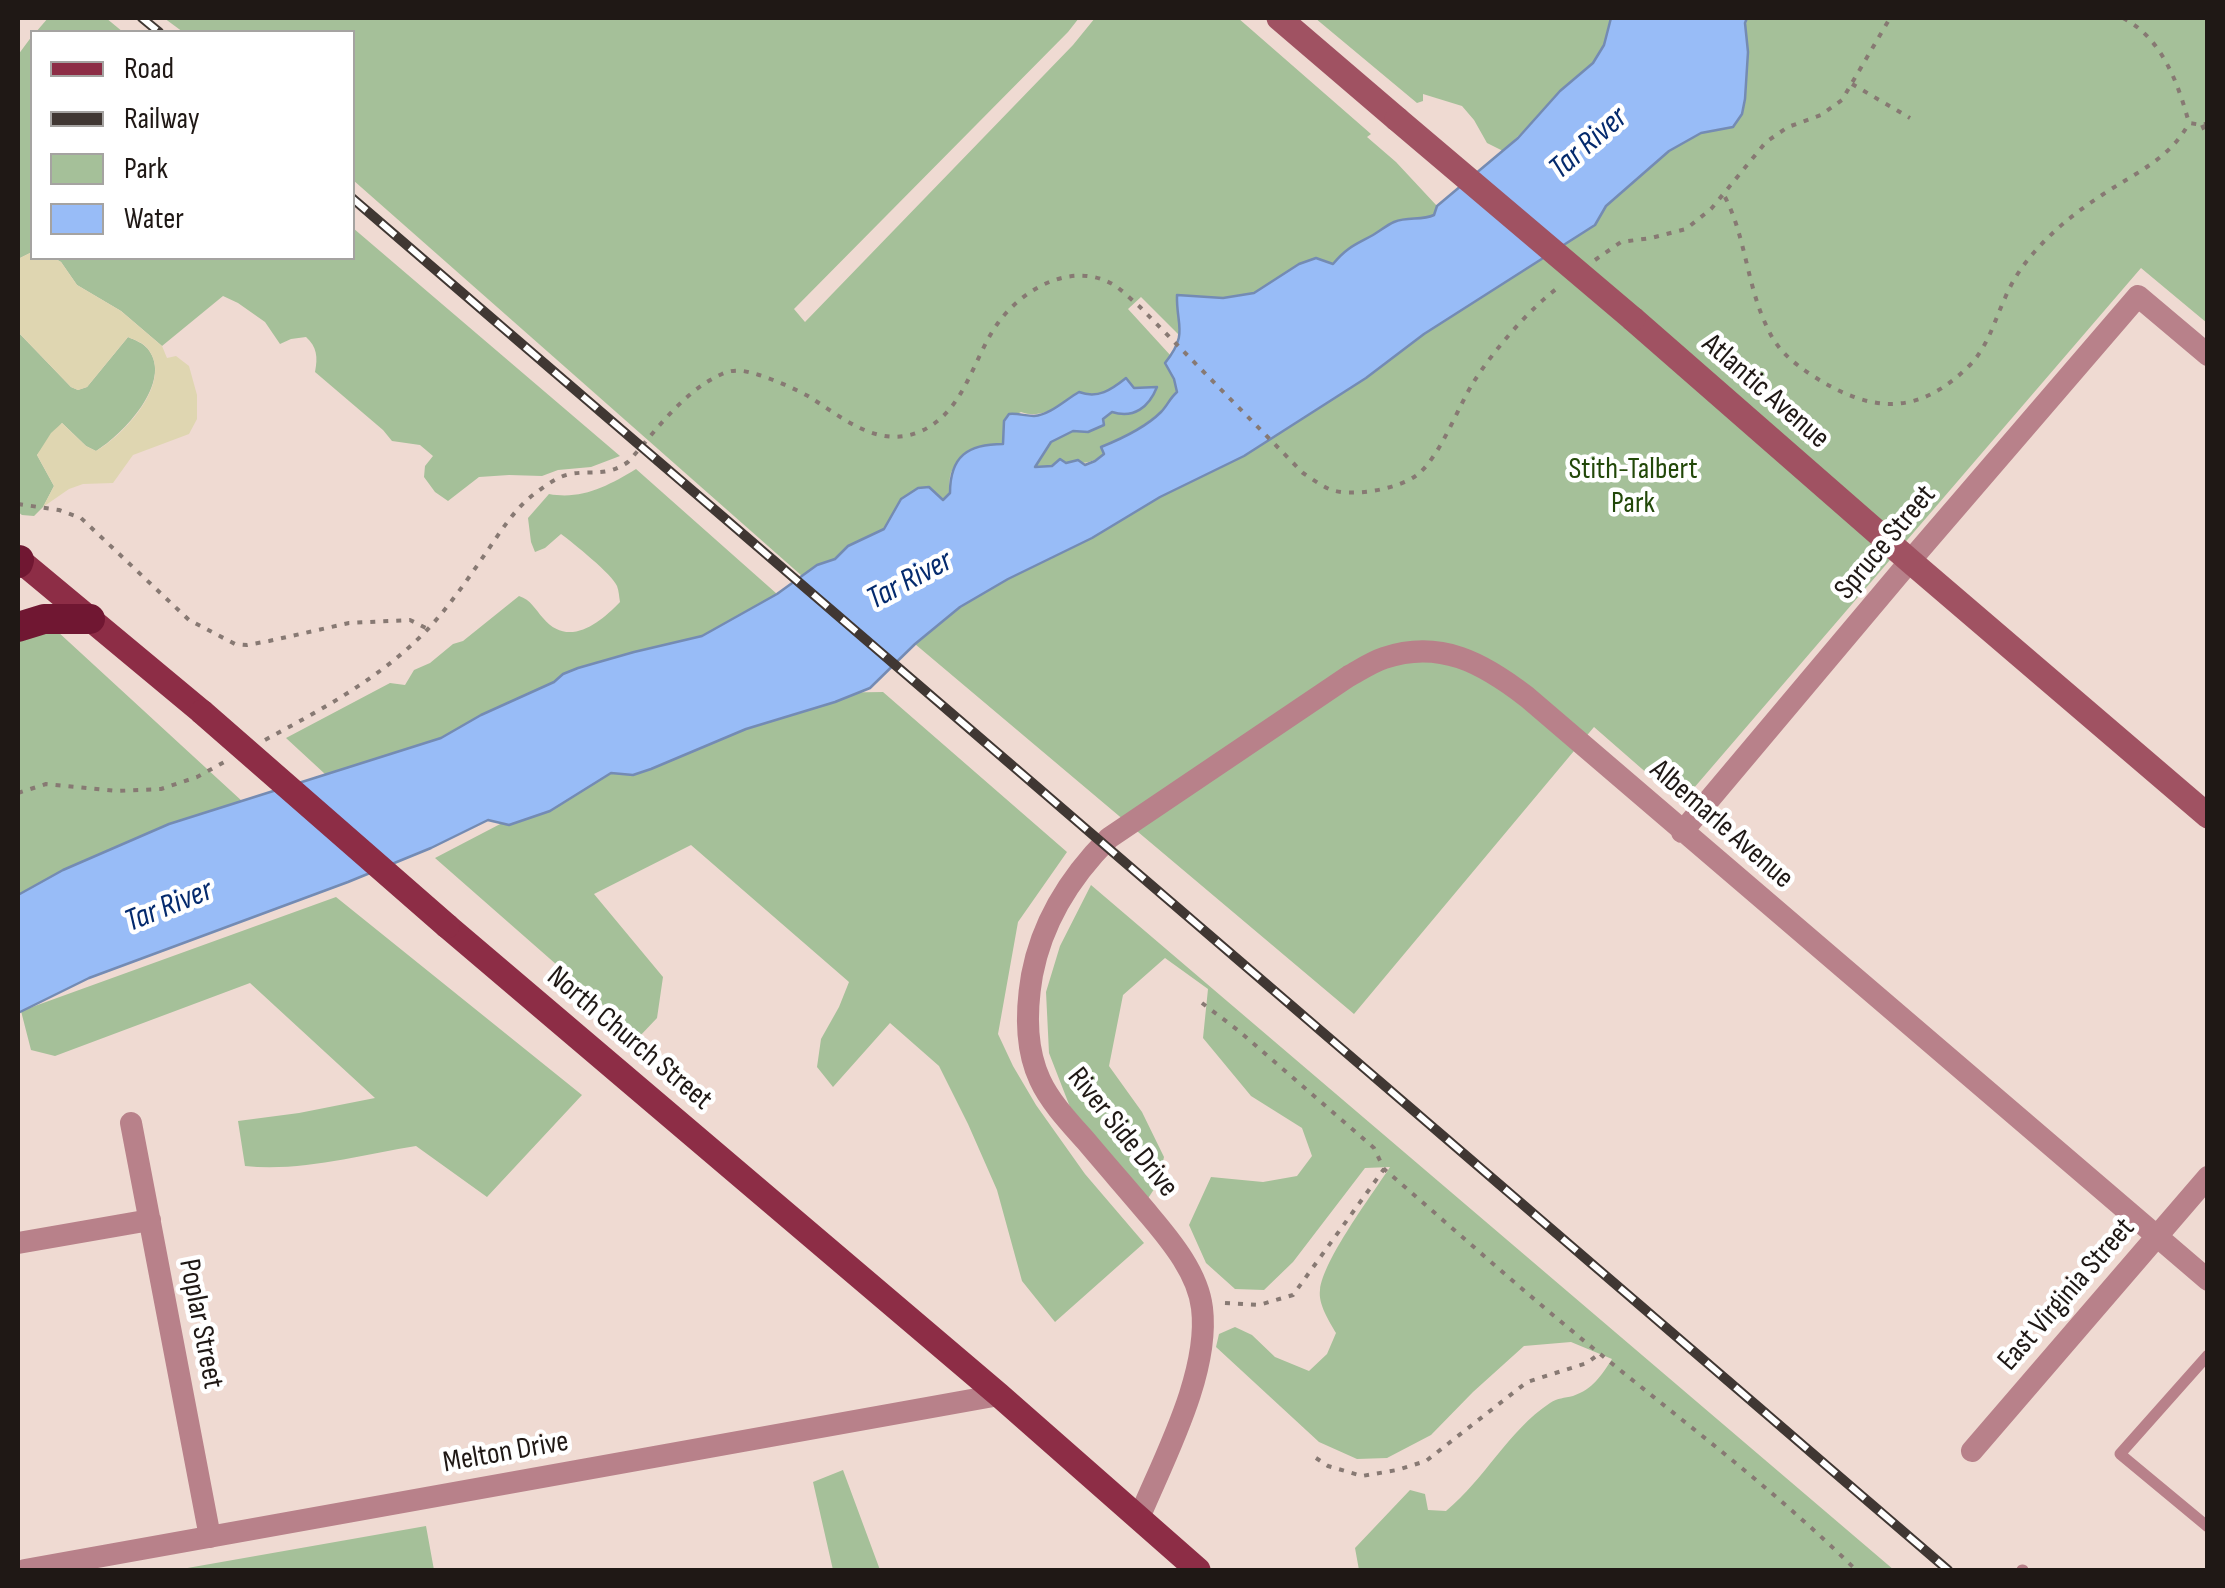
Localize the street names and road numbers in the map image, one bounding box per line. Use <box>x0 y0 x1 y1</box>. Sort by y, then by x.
street label: Atlantic Avenue <box>1694 327 1836 457</box>
street label: Spruce Street <box>1828 478 1944 608</box>
street label: Albemarle Avenue <box>1642 753 1800 897</box>
street label: North Church Street <box>539 960 719 1118</box>
street label: River Side Drive <box>1059 1061 1185 1205</box>
street label: East Virginia Street <box>1991 1211 2143 1379</box>
street label: Poplar Street <box>170 1256 230 1392</box>
street label: Melton Drive <box>440 1424 572 1482</box>

